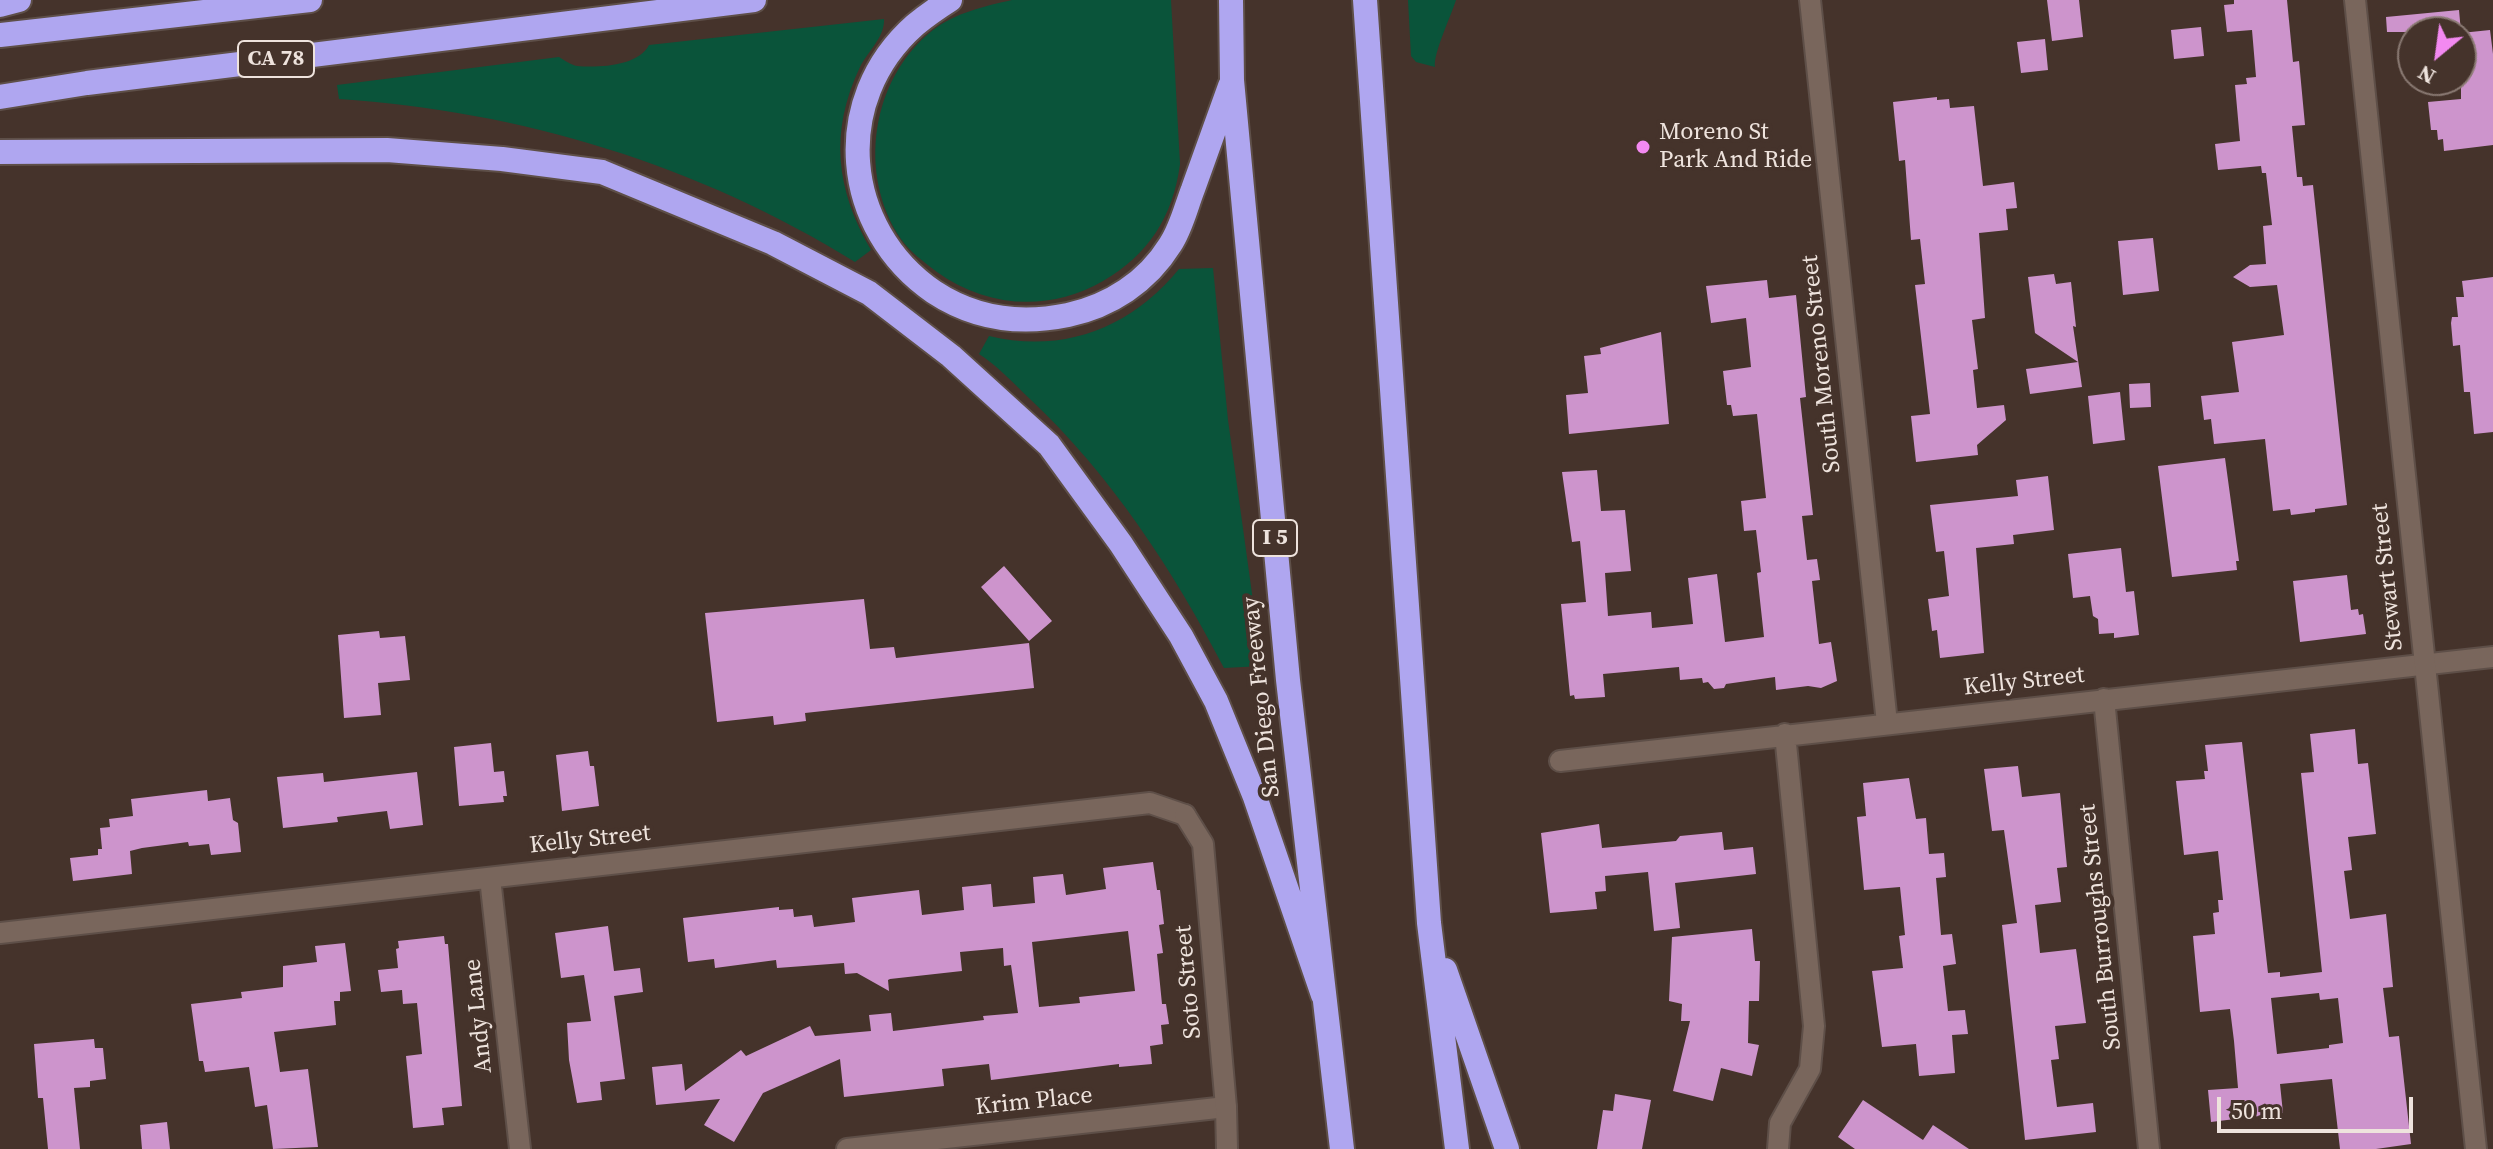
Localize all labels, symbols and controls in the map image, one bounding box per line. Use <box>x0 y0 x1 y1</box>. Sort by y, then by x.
north arrow <box>2397 16 2477 96</box>
road number: CA 78 <box>238 41 314 77</box>
text: N <box>2412 58 2441 92</box>
place label: Moreno St Park And Ride <box>1659 119 1812 175</box>
marker: Moreno St Park And Ride <box>1634 138 1652 156</box>
street label: South Moreno Street <box>1796 254 1848 474</box>
street label: Stewart Street <box>2366 502 2410 652</box>
road number: I 5 <box>1253 520 1297 556</box>
street label: San Diego Freeway <box>1237 595 1287 799</box>
street label: Kelly Street <box>1962 661 2086 703</box>
street label: South Burroughs Street <box>2074 803 2128 1051</box>
street label: Kelly Street <box>528 819 652 861</box>
street label: Soto Street <box>1170 924 1208 1040</box>
street label: Andy Lane <box>459 957 499 1075</box>
scale bar <box>2221 1081 2417 1131</box>
street label: Krim Place <box>974 1082 1094 1122</box>
text: 50 m <box>2231 1094 2282 1127</box>

